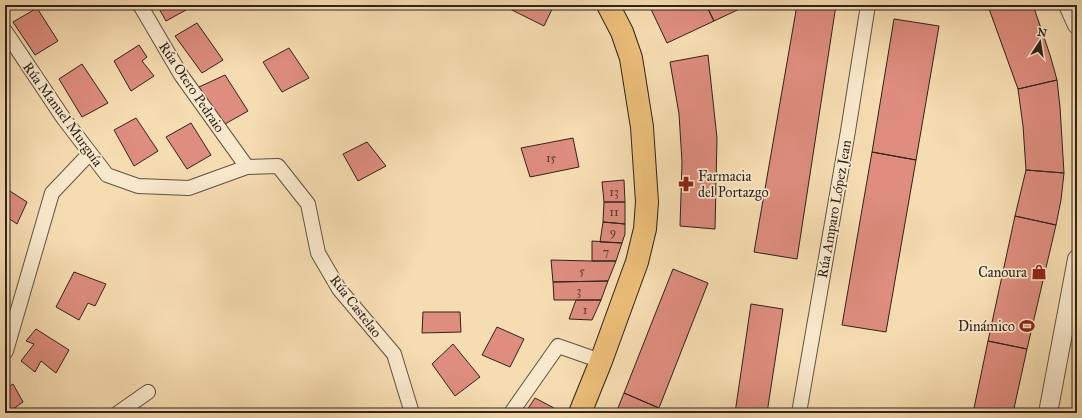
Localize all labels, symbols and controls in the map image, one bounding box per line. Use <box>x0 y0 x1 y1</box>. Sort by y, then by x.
north arrow <box>1020 22 1060 62</box>
text: N <box>1036 25 1049 40</box>
street label: Rúa Otero Pedraio <box>155 39 228 136</box>
street label: Rúa Manuel Murguía <box>19 59 106 170</box>
street label: Rúa Amparo López Jean <box>814 138 856 280</box>
house number: 15 <box>546 151 557 165</box>
place label: Farmacia del Portazgo <box>698 168 769 201</box>
pharmacy icon: Farmacia del Portazgo <box>677 175 695 193</box>
house number: 13 <box>609 185 619 199</box>
house number: 11 <box>609 205 619 219</box>
house number: 9 <box>610 225 616 239</box>
house number: 7 <box>603 245 609 259</box>
shop icon: Canoura <box>1030 263 1048 281</box>
house number: 5 <box>579 264 585 278</box>
place label: Canoura <box>978 264 1027 281</box>
street label: Rúa Castelao <box>326 272 385 341</box>
house number: 3 <box>577 284 582 298</box>
house number: 1 <box>583 303 588 317</box>
sports icon: Dinámico <box>1018 317 1036 335</box>
place label: Dinámico <box>958 318 1015 335</box>

